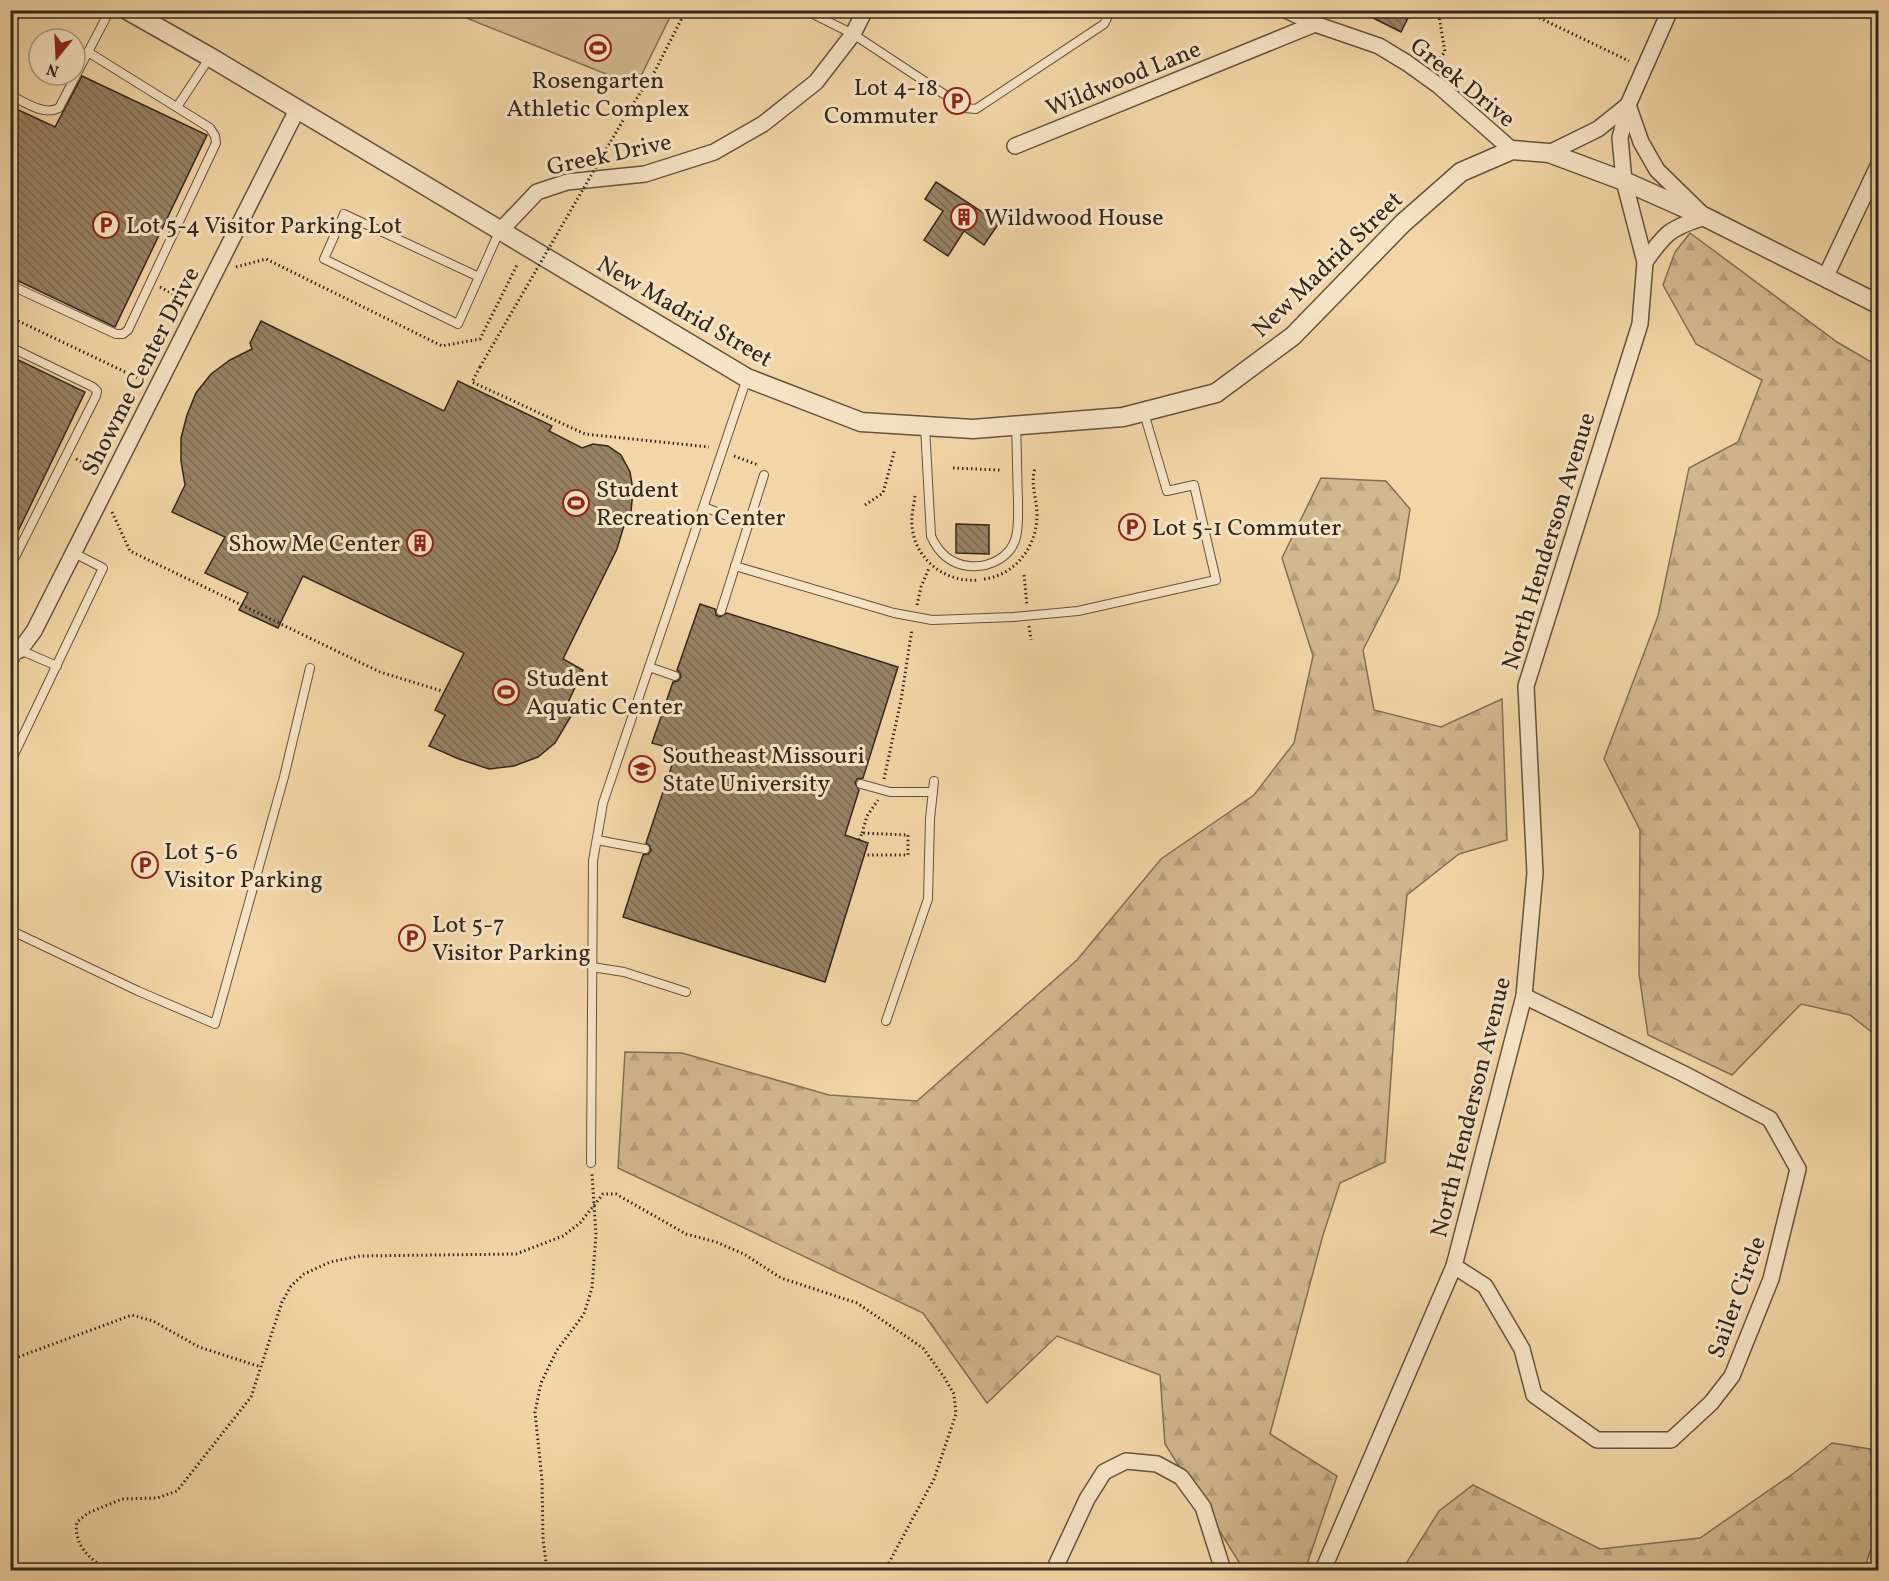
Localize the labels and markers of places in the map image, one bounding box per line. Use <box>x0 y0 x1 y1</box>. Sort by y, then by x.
sports icon: Rosengarten Athletic Complex <box>583 33 613 63</box>
place label: Rosengarten Athletic Complex <box>506 65 690 127</box>
place label: Lot 4-18 Commuter <box>824 72 938 134</box>
parking icon: Lot 4-18 Commuter <box>942 86 972 116</box>
building icon: Wildwood House <box>949 202 979 232</box>
place label: Wildwood House <box>984 202 1164 236</box>
parking icon: Lot 5-4 Visitor Parking Lot <box>91 210 121 240</box>
place label: Lot 5-4 Visitor Parking Lot <box>126 210 402 244</box>
place label: Student Recreation Center <box>596 474 786 536</box>
sports icon: Student Recreation Center <box>561 488 591 518</box>
parking icon: Lot 5-1 Commuter <box>1117 512 1147 542</box>
place label: Lot 5-1 Commuter <box>1152 512 1341 546</box>
place label: Show Me Center <box>228 528 400 562</box>
building icon: Show Me Center <box>405 528 435 558</box>
place label: Student Aquatic Center <box>526 663 683 725</box>
sports icon: Student Aquatic Center <box>491 677 521 707</box>
place label: Southeast Missouri State University <box>662 740 865 802</box>
school or university icon: Southeast Missouri State University <box>627 754 657 784</box>
place label: Lot 5-6 Visitor Parking <box>164 836 323 898</box>
parking icon: Lot 5-6 Visitor Parking <box>130 850 160 880</box>
place label: Lot 5-7 Visitor Parking <box>432 909 591 971</box>
parking icon: Lot 5-7 Visitor Parking <box>397 923 427 953</box>

